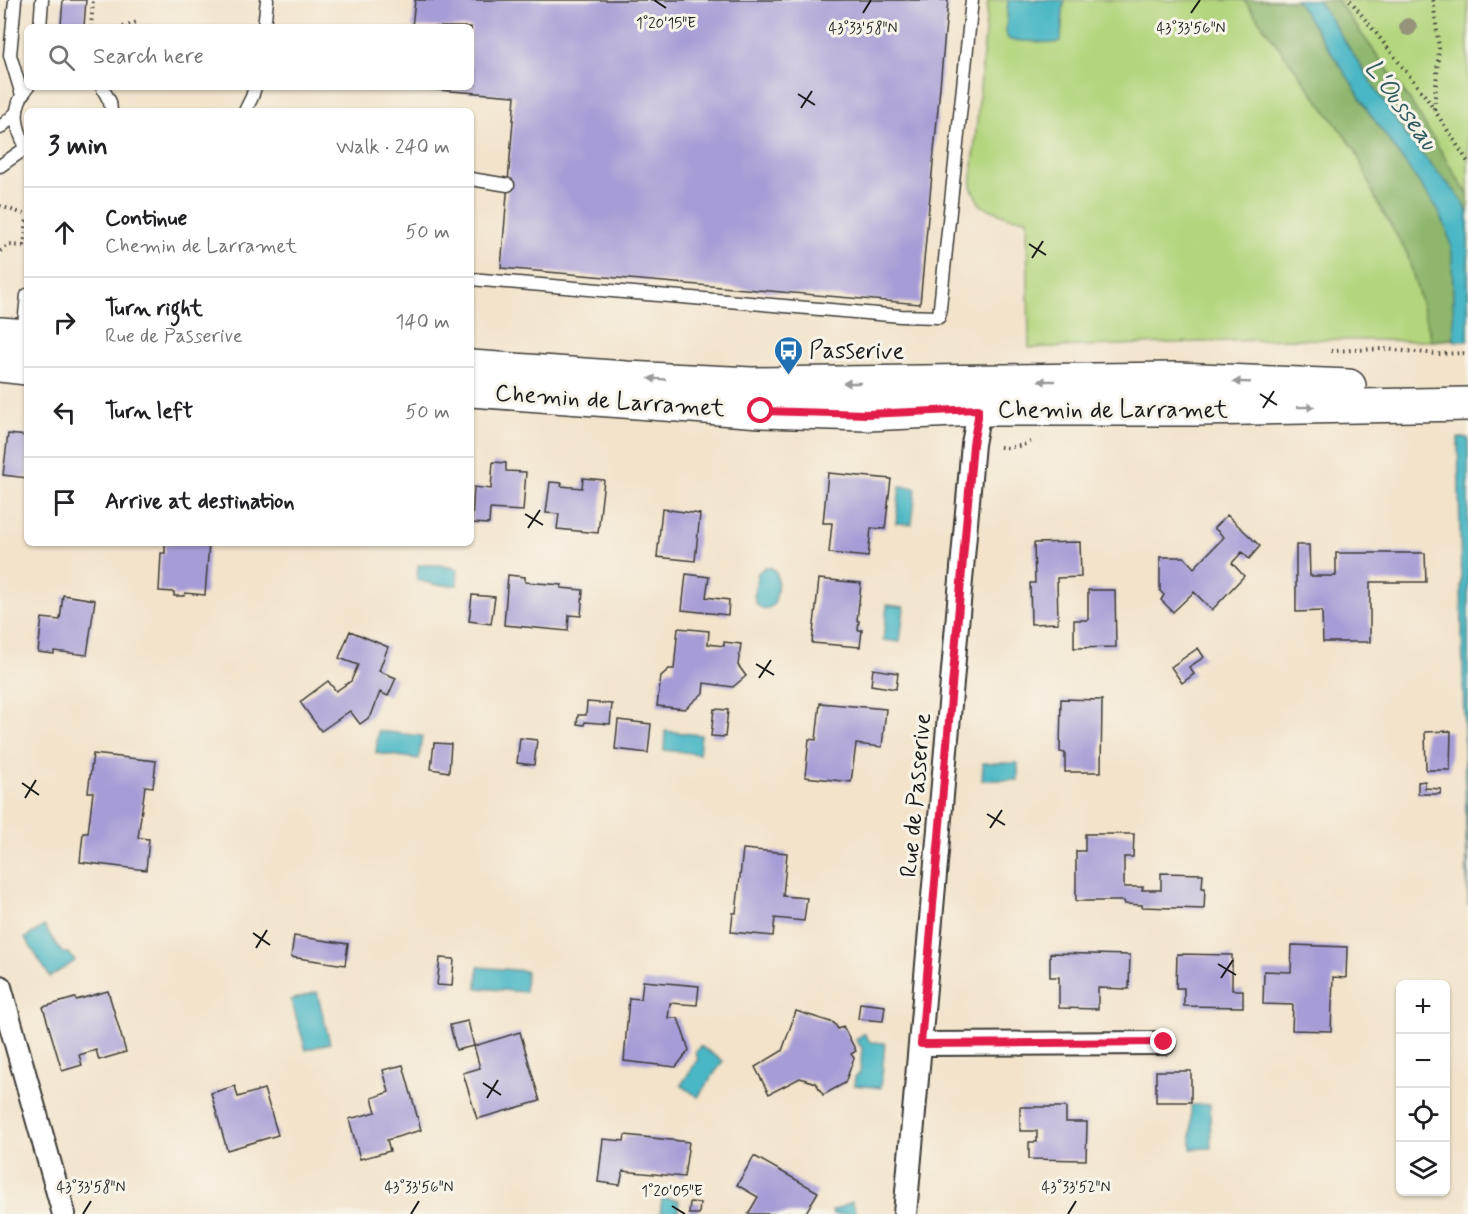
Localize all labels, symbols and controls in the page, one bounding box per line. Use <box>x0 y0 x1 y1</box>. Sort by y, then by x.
text: 1°20'15"E <box>636 14 696 34</box>
text: 43°33'58"N <box>828 19 898 39</box>
text: 43°33'56"N <box>1156 19 1226 39</box>
search box <box>24 24 474 90</box>
icon: search <box>45 41 78 74</box>
text: Search here <box>93 43 204 71</box>
water label: L'Ousseau <box>1356 53 1445 158</box>
text: 3 min <box>48 130 108 164</box>
text: Walk · 240 m <box>336 134 450 161</box>
text: Continue <box>105 205 187 233</box>
icon: ahead <box>48 216 81 249</box>
text: 50 m <box>405 219 450 246</box>
text: Chemin de Larramet <box>105 233 297 260</box>
text: Turn right <box>105 295 203 323</box>
icon: right <box>48 306 81 339</box>
text: 140 m <box>396 309 450 336</box>
text: Rue de Passerive <box>105 323 243 350</box>
bus stop icon: Passerive <box>772 334 804 376</box>
place label: Passerive <box>809 336 904 367</box>
one-way arrow <box>647 375 666 384</box>
one-way arrow <box>1037 376 1056 385</box>
one-way arrow <box>1232 377 1251 386</box>
street label: Chemin de Larramet <box>494 378 726 425</box>
one-way arrow <box>842 378 861 388</box>
street label: Chemin de Larramet <box>998 395 1228 426</box>
icon: left <box>48 396 81 429</box>
route start <box>747 397 773 423</box>
text: Turn left <box>105 398 193 426</box>
text: 50 m <box>405 399 450 426</box>
one-way arrow <box>1296 402 1315 412</box>
icon: arrive <box>48 486 81 519</box>
text: Arrive at destination <box>105 488 295 516</box>
street label: Rue de Passerive <box>894 711 939 879</box>
map controls <box>1396 980 1450 1196</box>
button: + <box>1396 980 1450 1034</box>
route end <box>1150 1028 1176 1054</box>
button: − <box>1396 1034 1450 1088</box>
button: locate <box>1396 1088 1450 1142</box>
button: layers <box>1396 1142 1450 1196</box>
text: 43°33'58"N <box>56 1178 126 1198</box>
text: 43°33'56"N <box>384 1178 454 1198</box>
text: 43°33'52"N <box>1042 1178 1110 1198</box>
text: 1°20'05"E <box>641 1182 703 1202</box>

